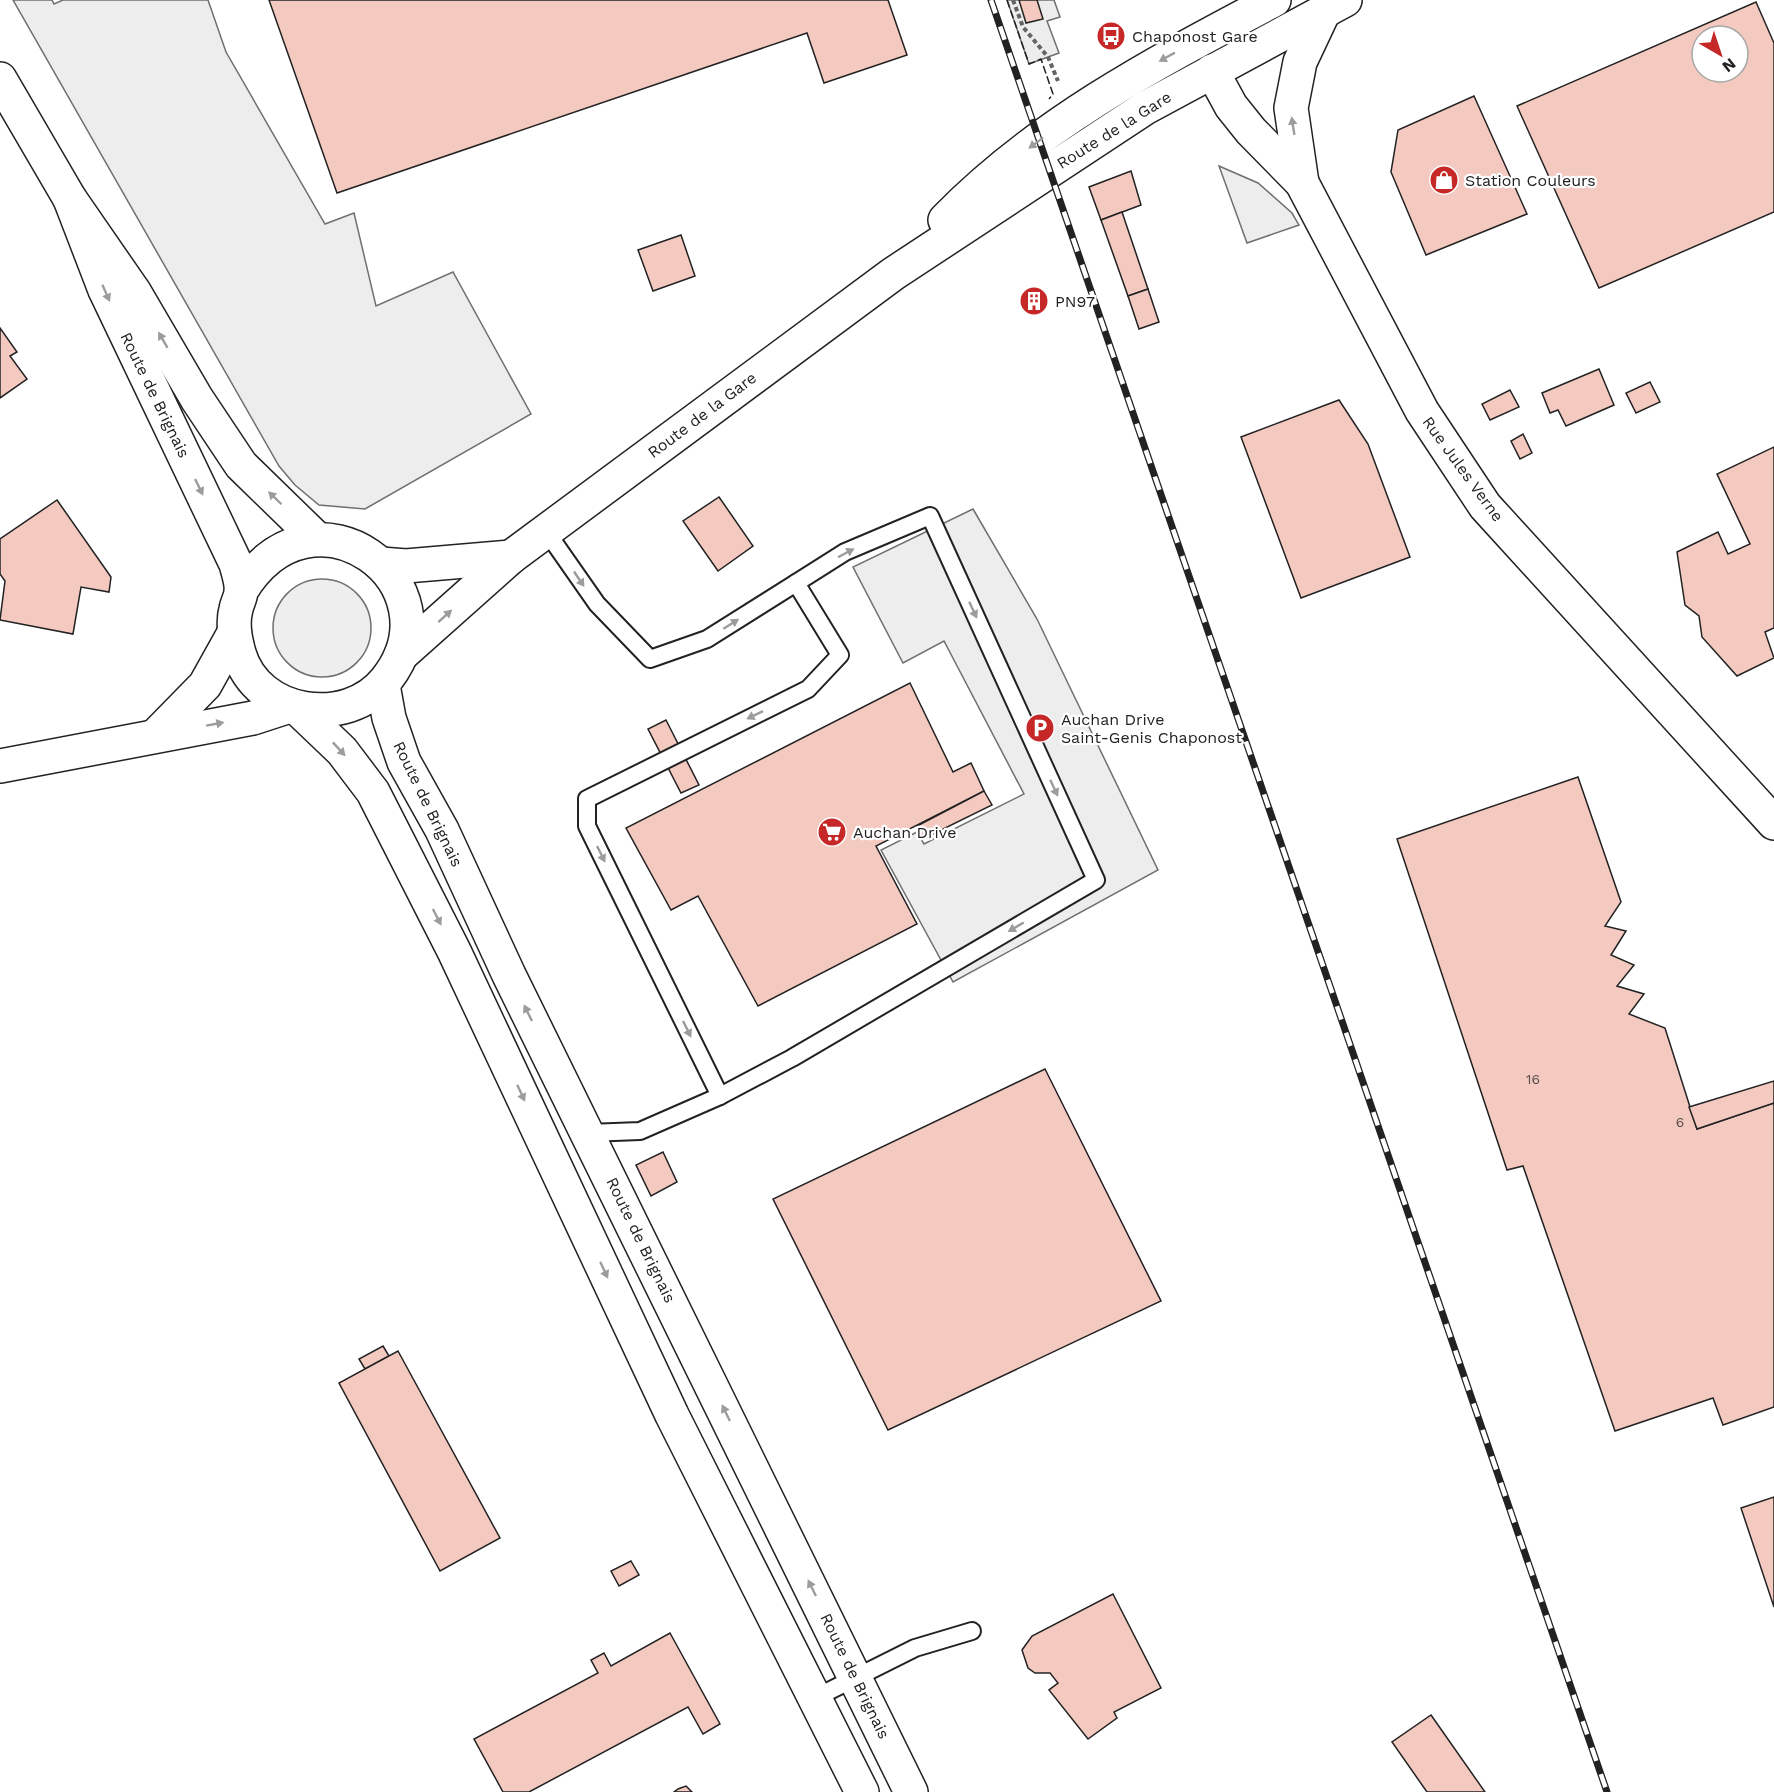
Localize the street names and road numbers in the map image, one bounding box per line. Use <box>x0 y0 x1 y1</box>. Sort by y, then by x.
street label: Route de la Gare <box>1053 87 1175 173</box>
street label: Route de Brignais <box>116 329 194 461</box>
street label: Route de la Gare <box>644 368 760 462</box>
street label: Rue Jules Verne <box>1418 413 1508 525</box>
street label: Route de Brignais <box>389 738 467 870</box>
street label: Route de Brignais <box>602 1174 680 1306</box>
street label: Route de Brignais <box>816 1610 894 1742</box>

